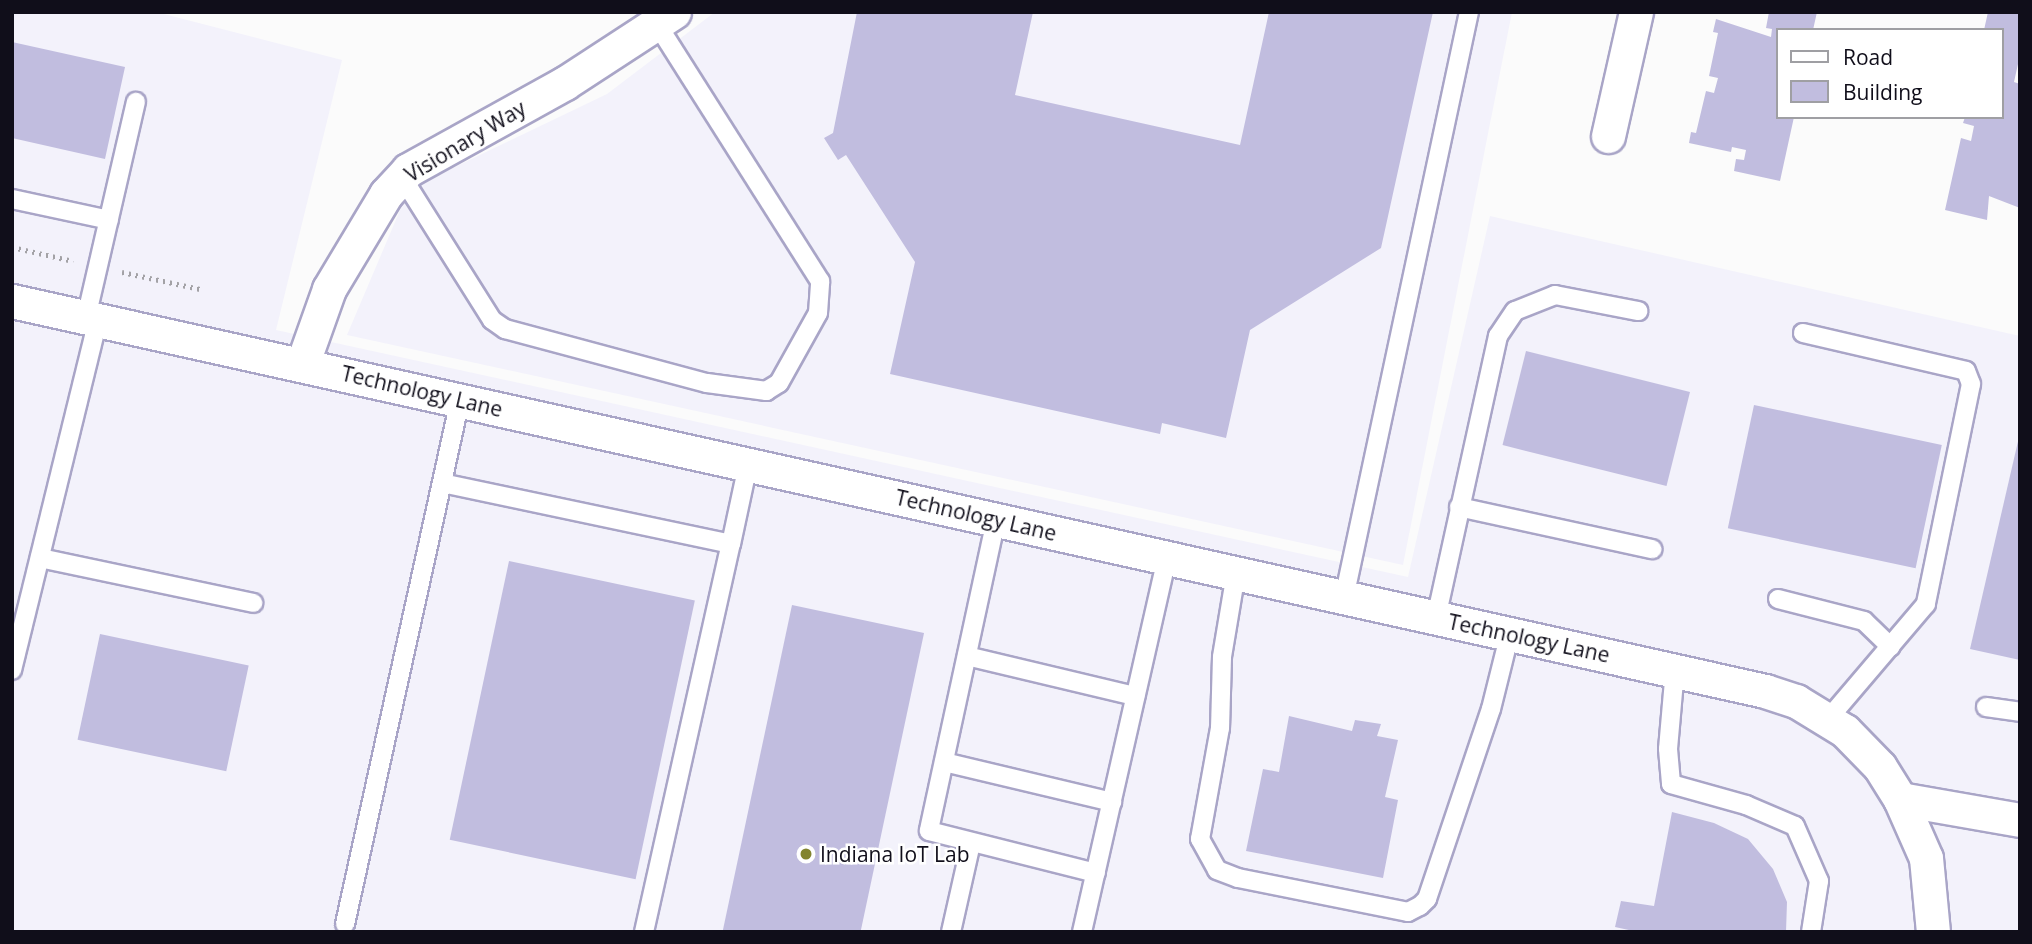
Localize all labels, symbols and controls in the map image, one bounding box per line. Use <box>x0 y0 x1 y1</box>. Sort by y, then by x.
legend <box>1776 28 2004 119</box>
text: Road <box>1843 43 1893 71</box>
text: Building <box>1843 78 1922 106</box>
street label: Visionary Way <box>400 95 530 187</box>
street label: Technology Lane <box>339 360 505 422</box>
street label: Technology Lane <box>893 484 1059 546</box>
street label: Technology Lane <box>1446 609 1612 667</box>
place label: Indiana IoT Lab <box>820 841 970 867</box>
marker: Indiana IoT Lab <box>798 846 814 862</box>

